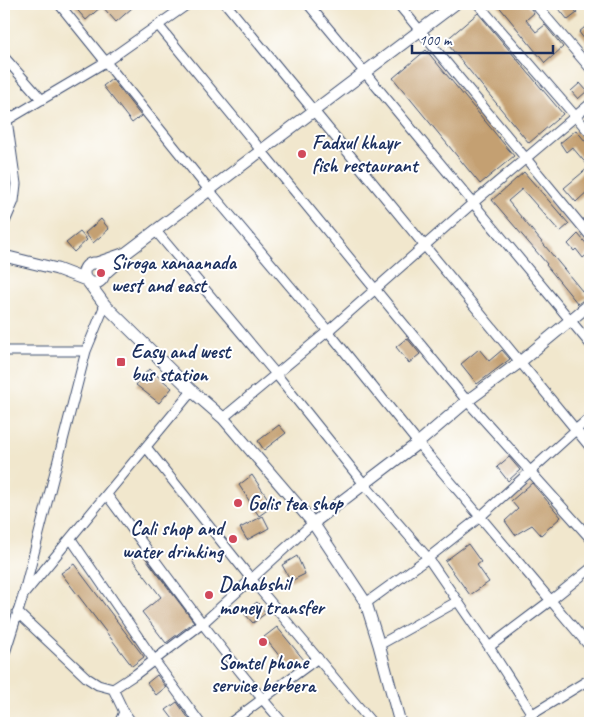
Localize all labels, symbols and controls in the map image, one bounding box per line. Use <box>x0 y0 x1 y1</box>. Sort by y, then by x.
scale bar <box>412 22 553 54</box>
text: 100 m <box>419 31 453 50</box>
place label: Fadxul khayr fish restaurant <box>312 130 420 178</box>
marker: Fadxul khayr fish restaurant <box>296 148 308 160</box>
place label: Siroga xanaanada west and east <box>111 250 238 298</box>
marker: Siroga xanaanada west and east <box>95 267 107 279</box>
place label: Easy and west bus station <box>131 339 233 387</box>
marker: Easy and west bus station <box>115 356 127 368</box>
place label: Golis tea shop <box>248 491 344 516</box>
marker: Golis tea shop <box>232 497 244 509</box>
place label: Cali shop and water drinking <box>122 516 227 564</box>
marker: Cali shop and water drinking <box>227 533 239 545</box>
place label: Dahabshil money transfer <box>219 572 327 620</box>
marker: Dahabshil money transfer <box>203 589 215 601</box>
marker: Somtel phone service berbera <box>257 636 269 648</box>
place label: Somtel phone service berbera <box>211 650 317 698</box>

